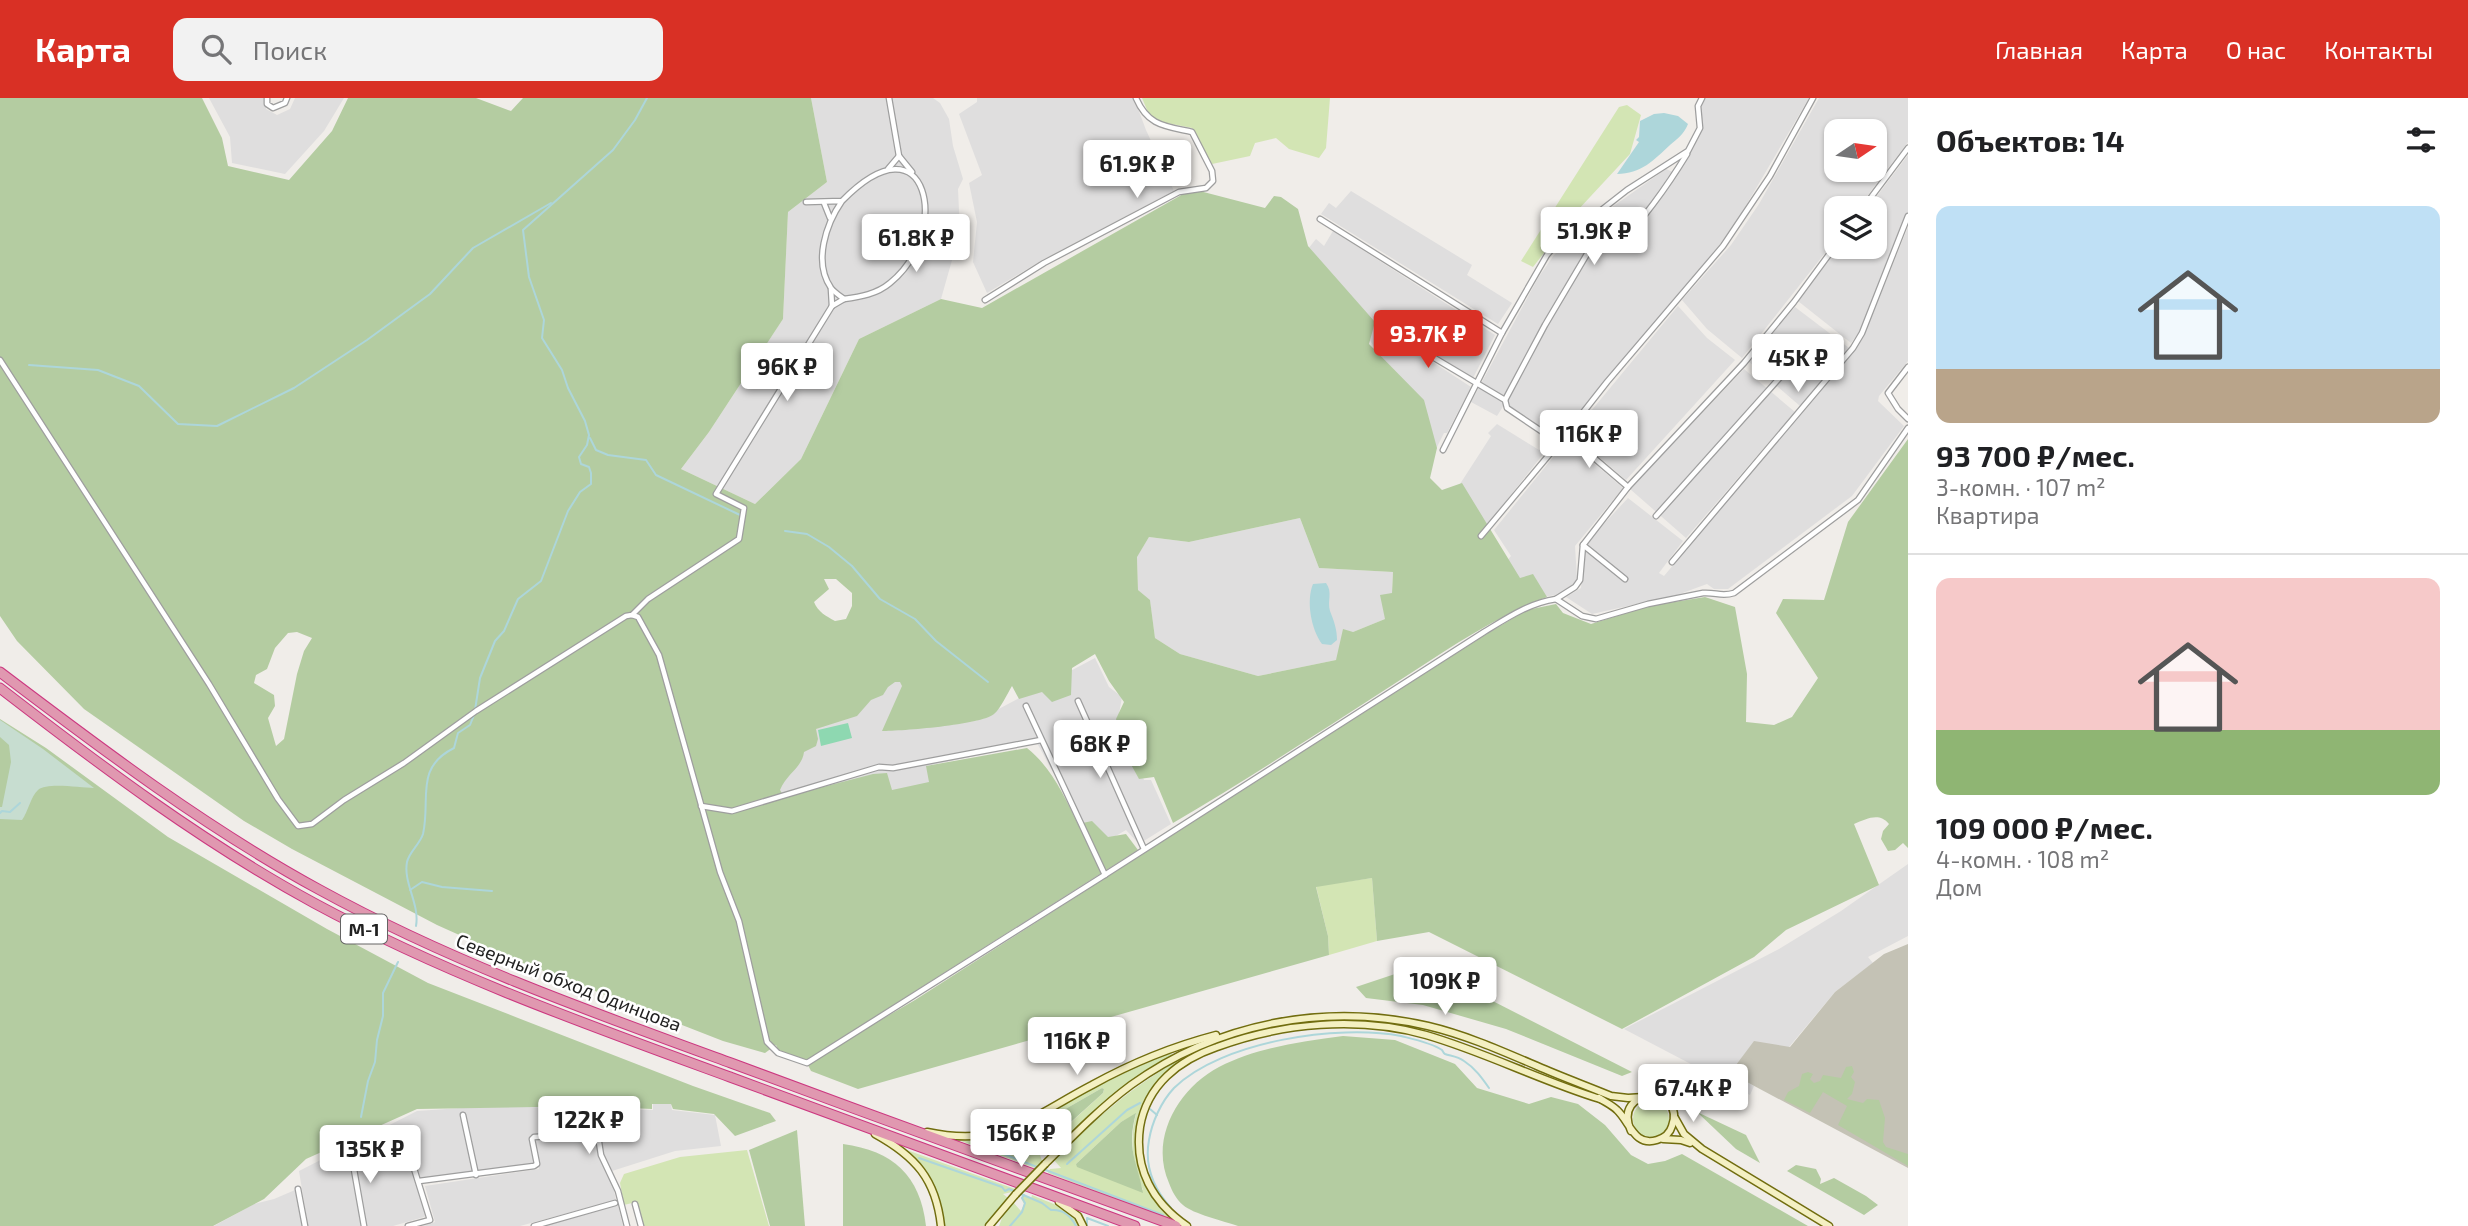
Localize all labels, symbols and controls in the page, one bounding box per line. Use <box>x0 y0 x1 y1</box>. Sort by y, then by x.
search box <box>173 18 663 81</box>
text: Карта <box>35 29 131 69</box>
icon: search <box>197 30 235 68</box>
text: Поиск <box>253 34 327 65</box>
text: Главная <box>1995 35 2083 64</box>
text: Карта <box>2121 35 2188 64</box>
text: О нас <box>2226 35 2286 64</box>
text: Контакты <box>2324 35 2433 64</box>
north arrow <box>1824 119 1886 182</box>
map controls <box>1824 119 1887 259</box>
icon: filters <box>2402 121 2440 159</box>
text: Объектов: 14 <box>1936 122 2125 158</box>
pin: 61.9K ₽ <box>1072 140 1202 200</box>
text: 61.9K ₽ <box>1099 149 1175 177</box>
button: layers <box>1824 196 1887 259</box>
pin: 51.9K ₽ <box>1529 208 1659 267</box>
pin: 61.8K ₽ <box>851 214 981 274</box>
text: 51.9K ₽ <box>1557 216 1631 244</box>
text: 61.8K ₽ <box>878 223 954 251</box>
icon: home <box>2125 252 2251 378</box>
pin: 93.7K ₽ <box>1363 310 1493 370</box>
text: 93.7K ₽ <box>1390 319 1466 347</box>
pin: 45K ₽ <box>1749 334 1847 394</box>
text: 45K ₽ <box>1768 343 1828 371</box>
pin: 96K ₽ <box>738 344 836 403</box>
text: 96K ₽ <box>757 352 817 380</box>
pin: 116K ₽ <box>1532 410 1646 470</box>
text: 116K ₽ <box>1556 419 1622 447</box>
text: 93 700 ₽/мес. <box>1936 437 2135 473</box>
text: 3-комн. · 107 m² <box>1936 473 2106 501</box>
text: Квартира <box>1936 501 2040 529</box>
icon: home <box>2125 624 2251 750</box>
pin: 68K ₽ <box>1051 720 1149 780</box>
text: 68K ₽ <box>1070 729 1130 757</box>
text: 109 000 ₽/мес. <box>1936 809 2153 845</box>
text: 4-комн. · 108 m² <box>1936 845 2109 873</box>
text: Дом <box>1936 873 1982 901</box>
road number: М-1 <box>341 914 387 944</box>
street label: Северный обход Одинцова <box>453 928 685 1036</box>
pin: 109K ₽ <box>1388 958 1502 1017</box>
text: 109K ₽ <box>1410 966 1480 994</box>
pin: 116K ₽ <box>1020 1018 1134 1077</box>
text: 116K ₽ <box>1044 1026 1110 1054</box>
pin: 67.4K ₽ <box>1628 1065 1758 1124</box>
text: 67.4K ₽ <box>1654 1073 1732 1101</box>
pin: 122K ₽ <box>532 1096 646 1156</box>
text: 122K ₽ <box>554 1105 624 1133</box>
pin: 156K ₽ <box>964 1110 1078 1169</box>
text: 156K ₽ <box>986 1118 1056 1146</box>
pin: 135K ₽ <box>313 1126 427 1185</box>
text: 135K ₽ <box>336 1134 404 1162</box>

